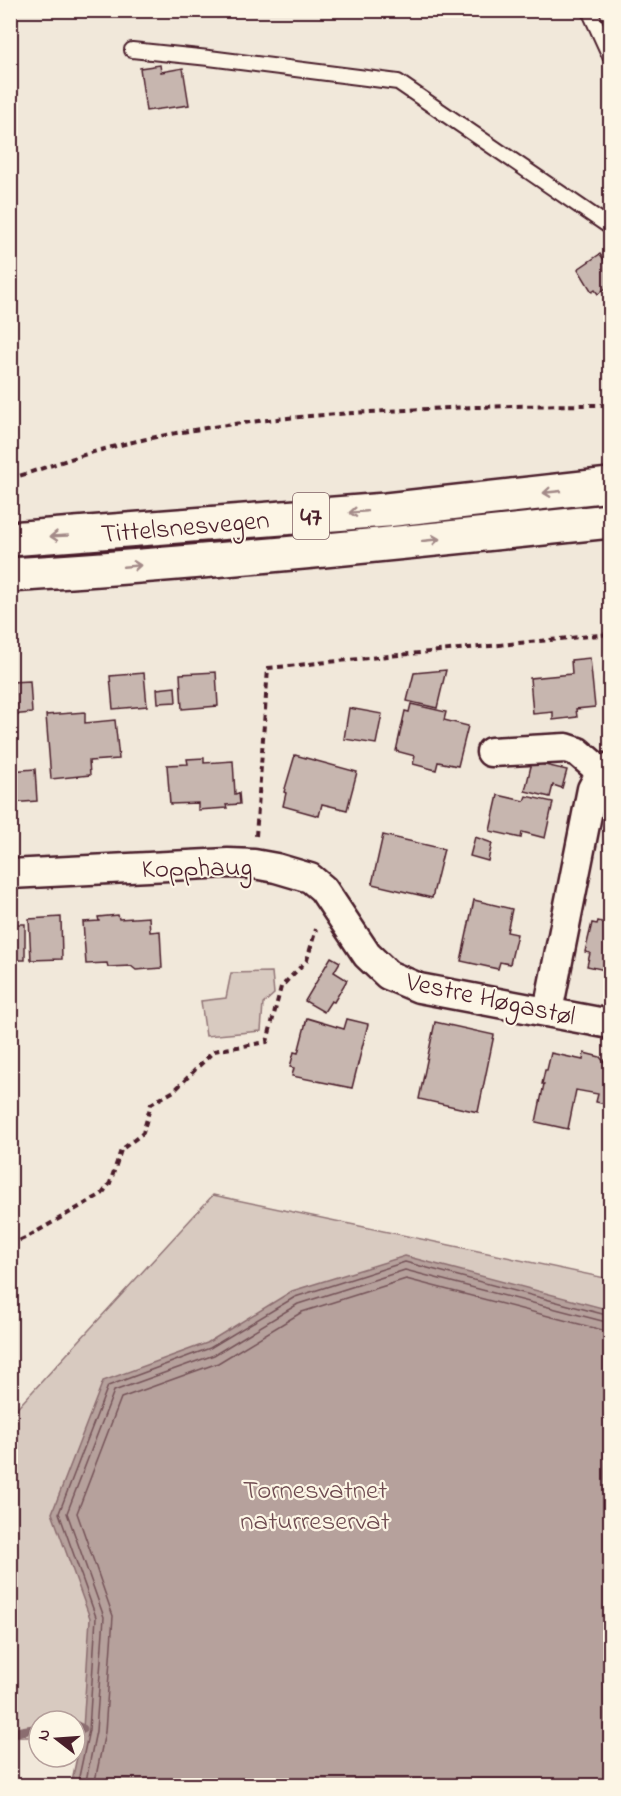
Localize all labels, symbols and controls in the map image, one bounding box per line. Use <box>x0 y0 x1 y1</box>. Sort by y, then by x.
one-way arrow <box>543 487 563 498</box>
road number: 47 <box>293 493 329 539</box>
street label: Tittelsnesvegen <box>99 502 271 555</box>
one-way arrow <box>349 507 369 518</box>
one-way arrow <box>50 531 70 542</box>
one-way arrow <box>420 534 440 545</box>
one-way arrow <box>121 560 141 571</box>
street label: Kopphaug <box>141 849 253 890</box>
street label: Vestre Høgastøl <box>401 963 579 1037</box>
park label: Tornesvatnet naturreservat <box>240 1472 390 1542</box>
north arrow <box>27 1709 87 1769</box>
text: N <box>32 1726 58 1744</box>

